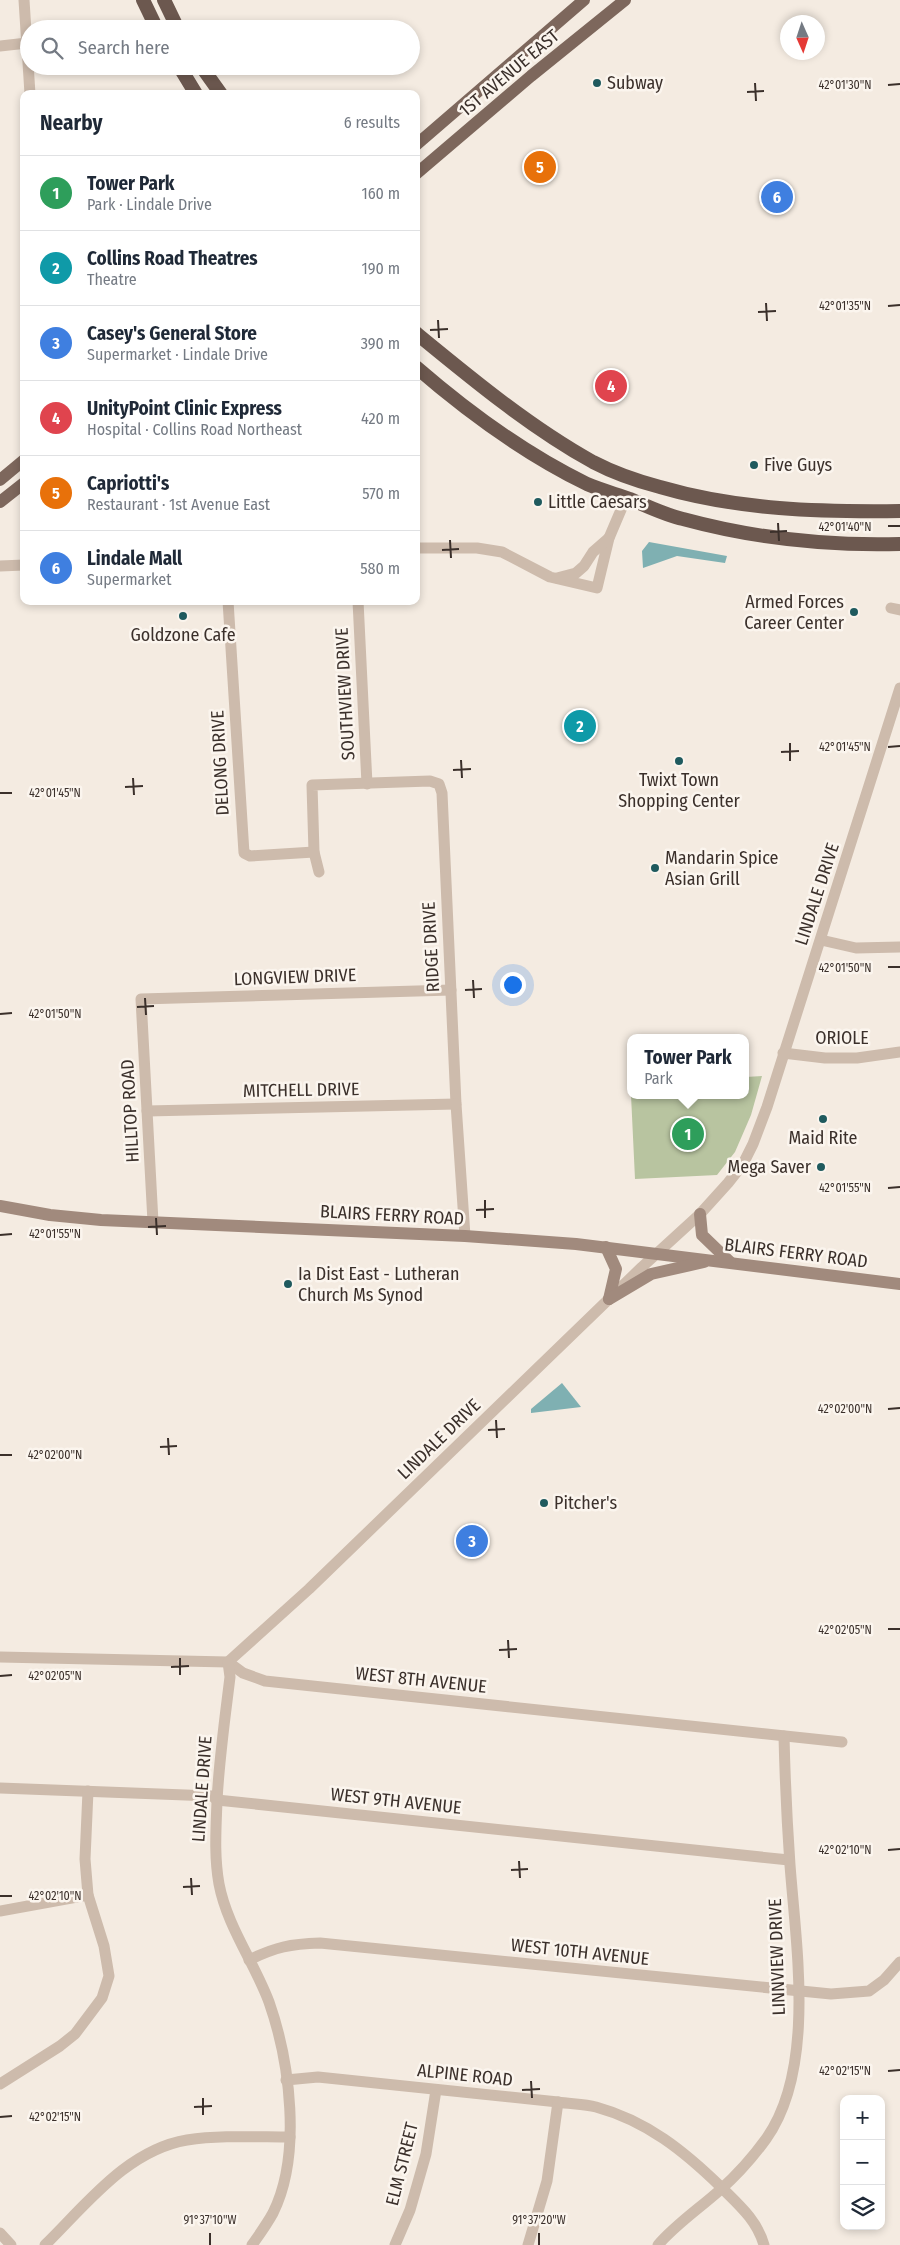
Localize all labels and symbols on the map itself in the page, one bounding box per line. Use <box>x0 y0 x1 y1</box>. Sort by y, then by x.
north arrow <box>780 15 825 60</box>
street label: 1ST AVENUE EAST <box>454 24 564 121</box>
place label: Subway <box>607 72 663 94</box>
marker: Subway <box>591 77 603 89</box>
text: 42°01'30"N <box>819 78 872 92</box>
pin: 5 <box>524 148 556 186</box>
pin: 6 <box>761 178 793 216</box>
text: 42°01'35"N <box>819 299 871 313</box>
pin: 4 <box>595 367 627 405</box>
place label: Five Guys <box>764 454 833 476</box>
marker: Five Guys <box>748 459 760 471</box>
place label: Little Caesars <box>548 491 647 513</box>
marker: Little Caesars <box>532 496 544 508</box>
text: 42°01'40"N <box>819 520 871 534</box>
place label: Armed Forces Career Center <box>744 591 845 634</box>
marker: Armed Forces Career Center <box>848 606 860 618</box>
marker: Goldzone Cafe <box>177 610 189 622</box>
place label: Goldzone Cafe <box>130 624 236 646</box>
street label: SOUTHVIEW DRIVE <box>331 627 359 761</box>
pin: 2 <box>564 707 596 745</box>
street label: DELONG DRIVE <box>206 710 234 816</box>
text: 42°01'45"N <box>819 740 871 754</box>
marker: Twixt Town Shopping Center <box>673 755 685 767</box>
place label: Twixt Town Shopping Center <box>618 769 741 812</box>
text: 42°01'45"N <box>29 786 81 800</box>
street label: LINDALE DRIVE <box>790 840 844 948</box>
place label: Mandarin Spice Asian Grill <box>665 847 779 890</box>
marker: Mandarin Spice Asian Grill <box>649 862 661 874</box>
street label: RIDGE DRIVE <box>418 901 444 993</box>
text: 42°01'50"N <box>818 961 872 975</box>
street label: LONGVIEW DRIVE <box>233 964 357 990</box>
your location <box>500 972 526 998</box>
text: 42°01'50"N <box>28 1007 82 1021</box>
street label: ORIOLE <box>815 1027 869 1049</box>
street label: HILLTOP ROAD <box>116 1059 144 1163</box>
street label: MITCHELL DRIVE <box>243 1078 359 1102</box>
marker: Maid Rite <box>817 1113 829 1125</box>
pin: 1 <box>672 1115 704 1153</box>
place label: Maid Rite <box>789 1127 858 1149</box>
place label: Mega Saver <box>728 1156 812 1178</box>
marker: Mega Saver <box>815 1161 827 1173</box>
text: 42°01'55"N <box>819 1181 871 1195</box>
street label: BLAIRS FERRY ROAD <box>319 1200 465 1230</box>
text: 42°01'55"N <box>29 1227 81 1241</box>
street label: BLAIRS FERRY ROAD <box>723 1233 869 1273</box>
place label: Ia Dist East - Lutheran Church Ms Synod <box>298 1263 460 1306</box>
marker: Ia Dist East - Lutheran Church Ms Synod <box>282 1278 294 1290</box>
street label: LINDALE DRIVE <box>393 1394 485 1484</box>
text: 42°02'00"N <box>818 1402 872 1416</box>
text: 42°02'00"N <box>28 1448 82 1462</box>
place label: Pitcher's <box>554 1492 617 1514</box>
marker: Pitcher's <box>538 1497 550 1509</box>
pin: 3 <box>456 1522 488 1560</box>
text: 42°02'05"N <box>818 1623 872 1637</box>
street label: WEST 8TH AVENUE <box>354 1662 488 1698</box>
text: 42°02'05"N <box>28 1669 82 1683</box>
street label: LINDALE DRIVE <box>187 1735 217 1843</box>
street label: WEST 9TH AVENUE <box>329 1783 463 1819</box>
text: 42°02'10"N <box>818 1843 872 1857</box>
text: 42°02'10"N <box>28 1889 82 1903</box>
street label: LINNVIEW DRIVE <box>764 1898 790 2016</box>
street label: WEST 10TH AVENUE <box>510 1934 650 1970</box>
street label: ALPINE ROAD <box>416 2059 514 2091</box>
text: 42°02'15"N <box>819 2064 871 2078</box>
text: 42°02'15"N <box>29 2110 81 2124</box>
street label: ELM STREET <box>381 2119 423 2208</box>
text: 91°37'10"W <box>183 2213 237 2227</box>
text: 91°37'20"W <box>512 2213 566 2227</box>

